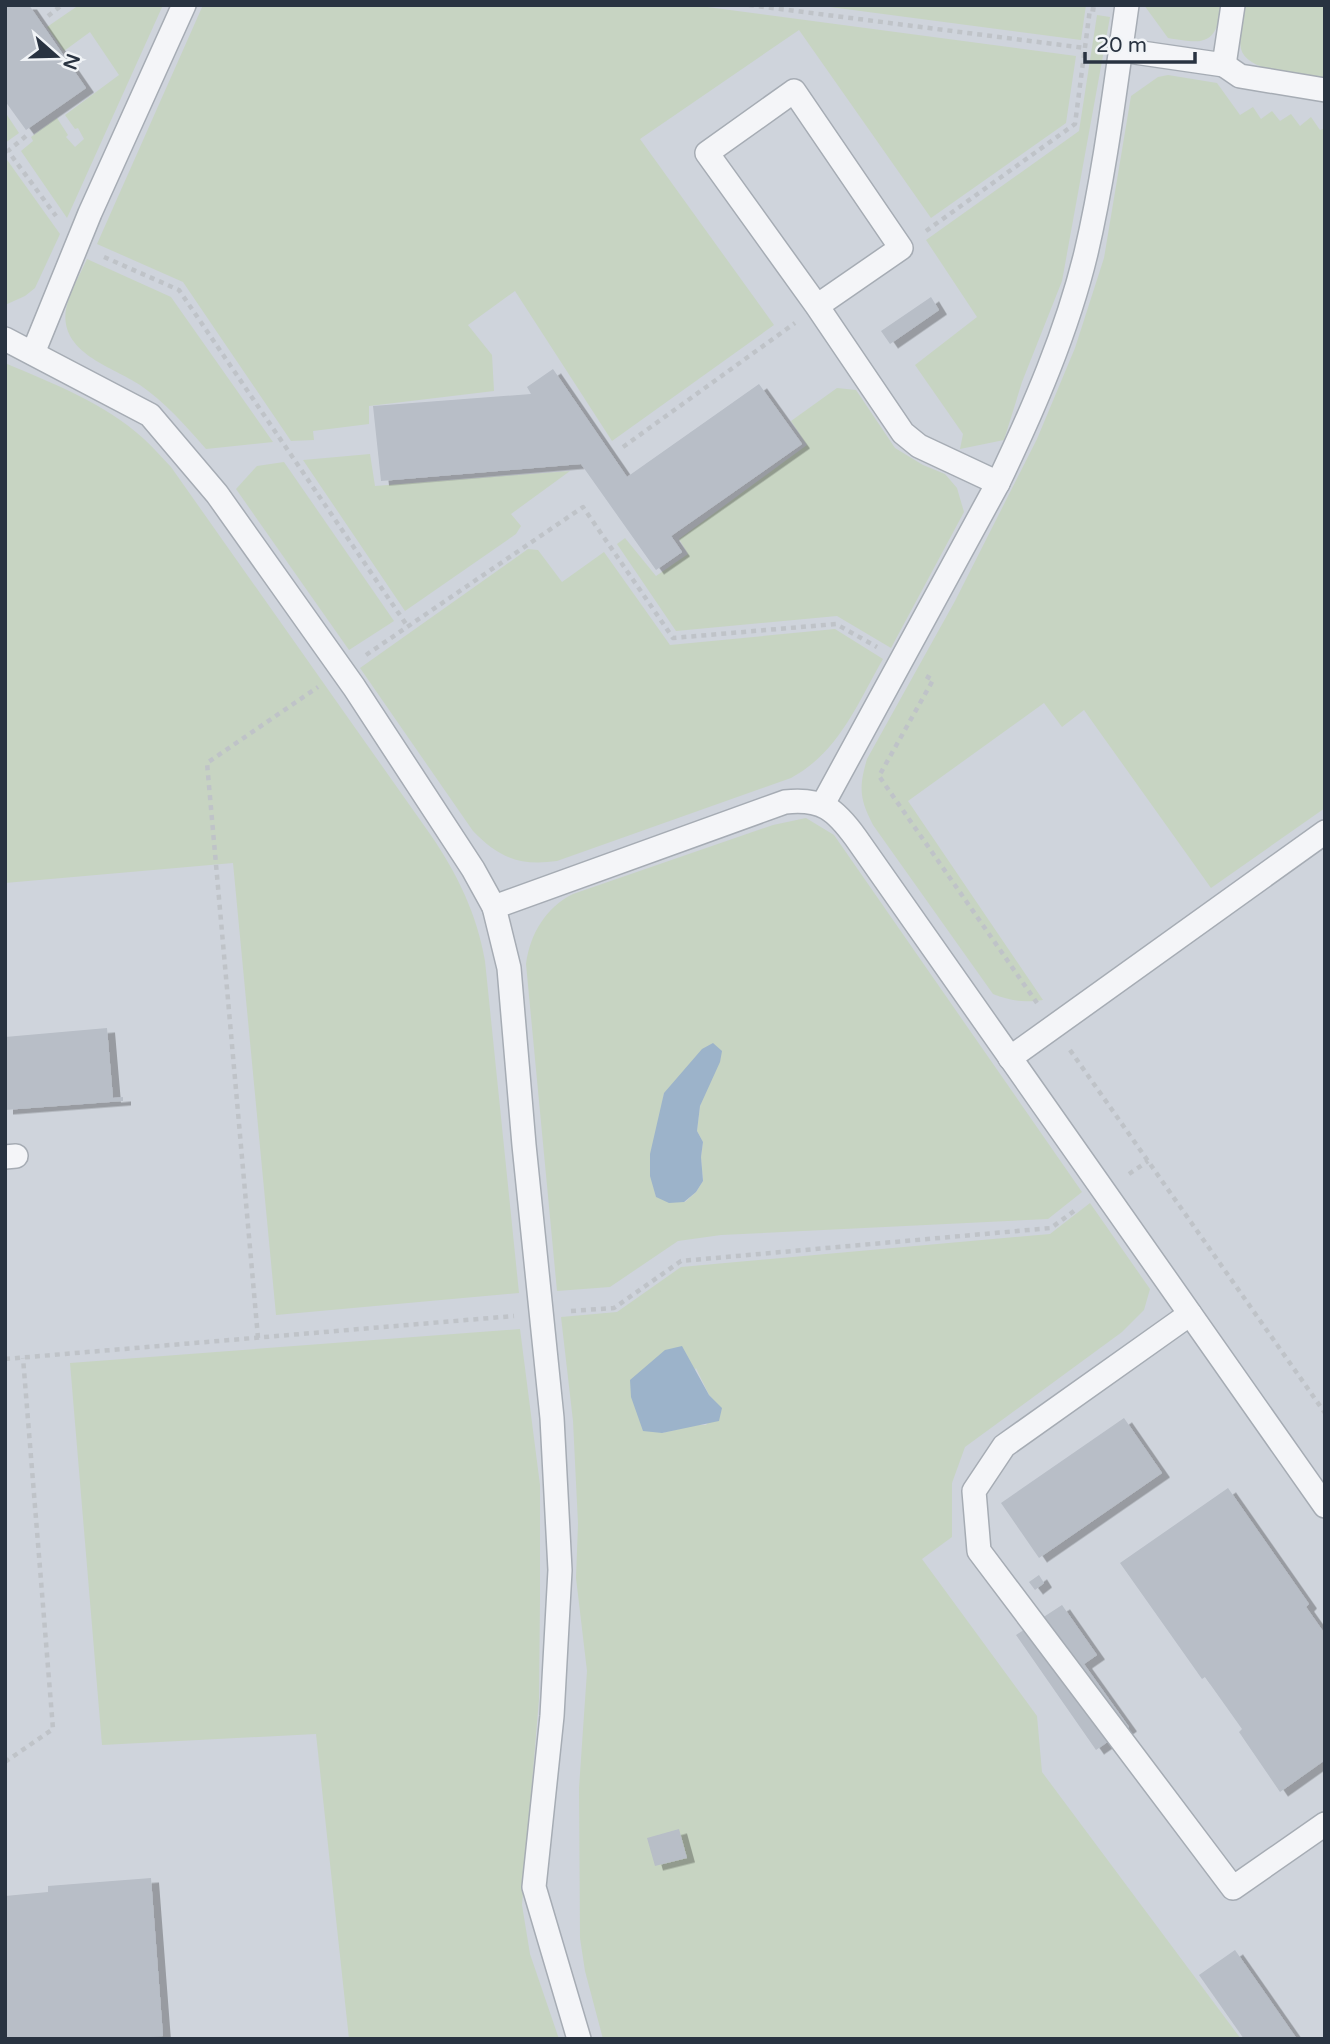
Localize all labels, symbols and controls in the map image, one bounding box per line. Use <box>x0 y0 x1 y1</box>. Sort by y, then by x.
north arrow <box>21 21 91 91</box>
scale bar <box>1085 21 1195 65</box>
text: 20 m <box>1096 33 1147 58</box>
text: N <box>58 51 84 72</box>

